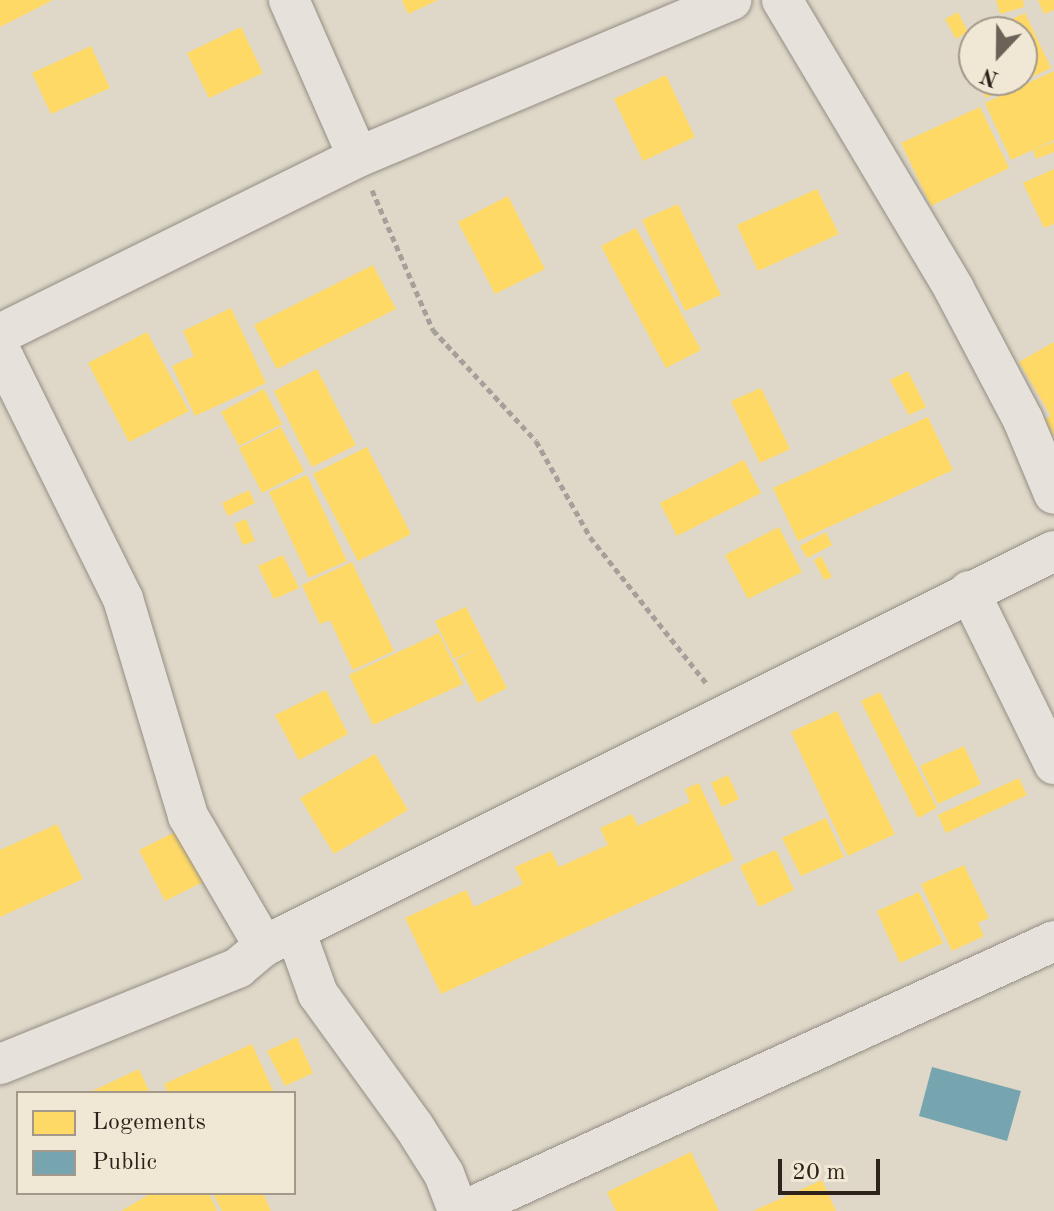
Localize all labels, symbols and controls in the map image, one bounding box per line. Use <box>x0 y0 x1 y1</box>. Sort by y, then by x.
north arrow <box>958 16 1038 96</box>
text: N <box>978 63 1002 90</box>
legend <box>16 1091 296 1195</box>
text: Logements <box>92 1111 206 1135</box>
scale bar <box>782 1143 884 1193</box>
text: Public <box>92 1151 157 1175</box>
text: 20 m <box>792 1161 846 1185</box>

